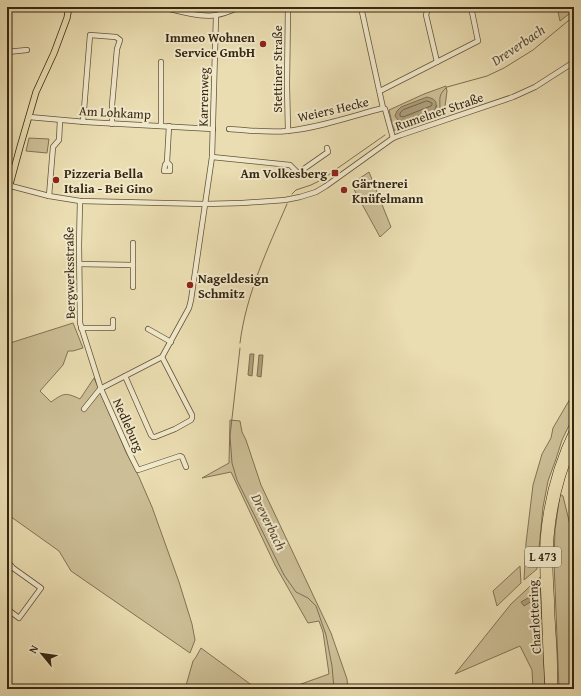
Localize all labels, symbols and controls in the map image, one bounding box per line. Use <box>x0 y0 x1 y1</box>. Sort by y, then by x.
water label: Dreverbach <box>486 20 549 71</box>
street label: Stettiner Straße <box>268 25 287 113</box>
place label: Immeo Wohnen Service GmbH <box>165 28 255 62</box>
marker: Immeo Wohnen Service GmbH <box>258 39 268 49</box>
street label: Karrenweg <box>193 67 214 127</box>
street label: Rumelner Straße <box>392 87 486 136</box>
street label: Weiers Hecke <box>296 92 371 127</box>
street label: Am Lohkamp <box>79 101 151 124</box>
place label: Pizzeria Bella Italia - Bei Gino <box>64 164 153 198</box>
place label: Am Volkesberg <box>240 164 327 183</box>
marker: Am Volkesberg <box>330 168 340 178</box>
place label: Gärtnerei Knüfelmann <box>352 174 424 208</box>
marker: Pizzeria Bella Italia - Bei Gino <box>51 175 61 185</box>
marker: Gärtnerei Knüfelmann <box>339 185 349 195</box>
street label: Bergwerksstraße <box>59 227 80 319</box>
place label: Nageldesign Schmitz <box>198 269 269 303</box>
marker: Nageldesign Schmitz <box>185 280 195 290</box>
street label: Nedleburg <box>108 395 149 456</box>
water label: Dreverbach <box>246 489 291 554</box>
road number: L 473 <box>525 547 561 567</box>
street label: Charlottering <box>523 579 546 655</box>
north arrow <box>22 634 62 674</box>
text: N <box>24 641 42 656</box>

